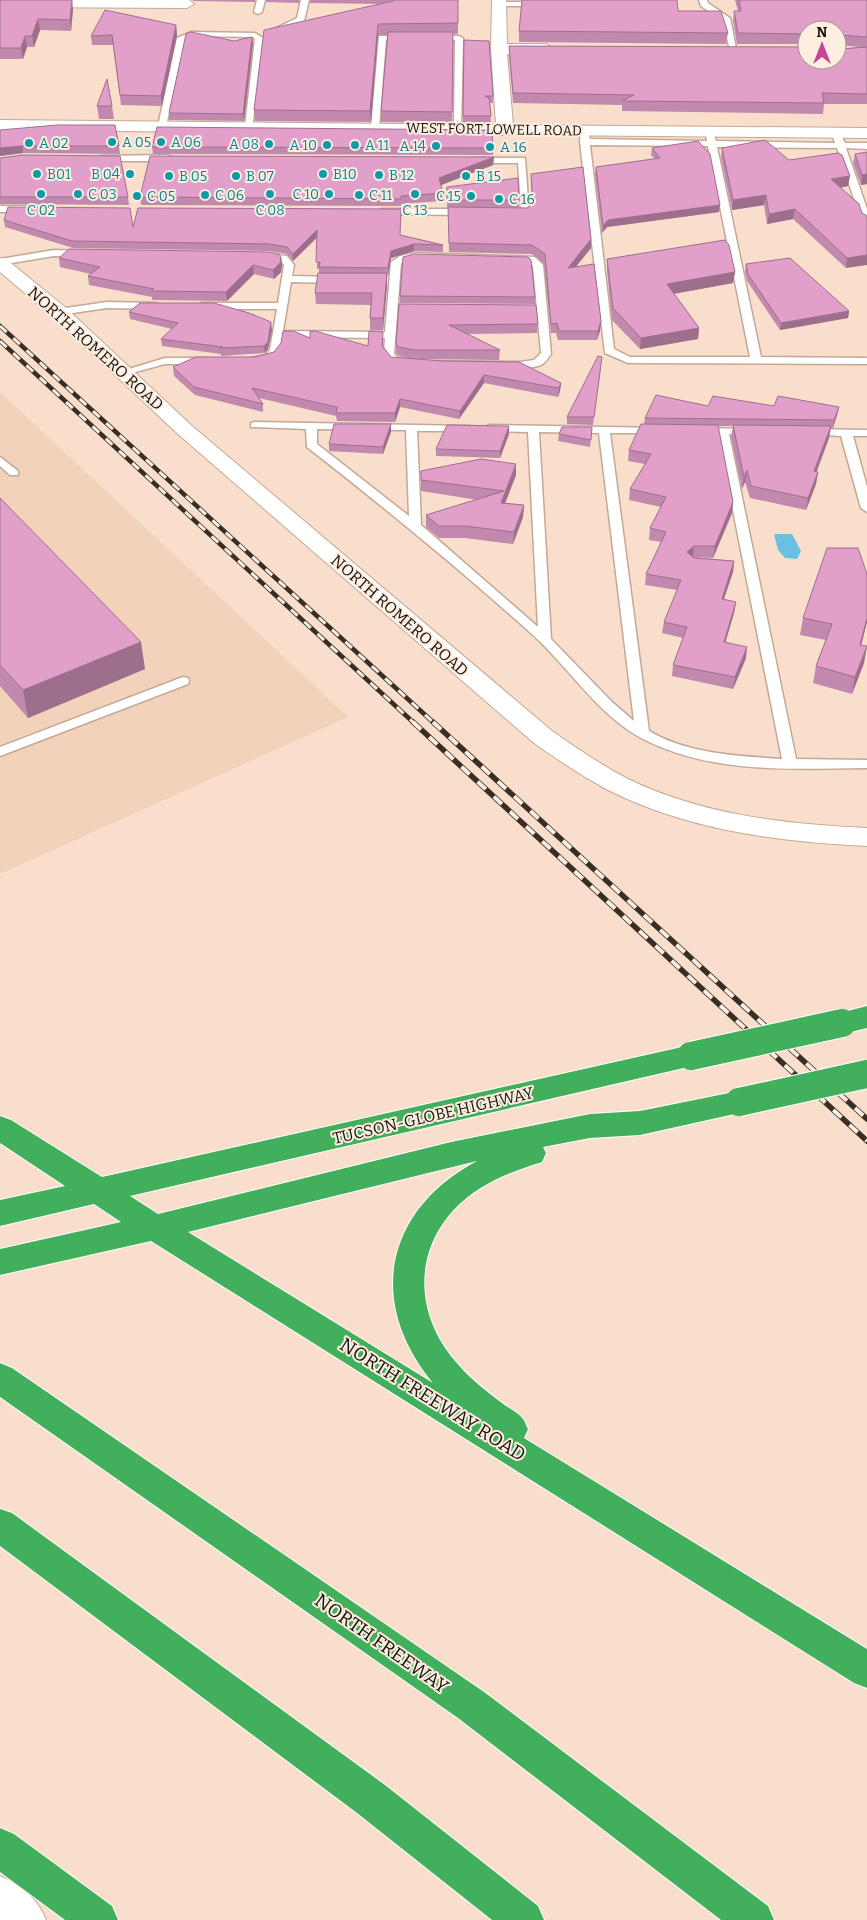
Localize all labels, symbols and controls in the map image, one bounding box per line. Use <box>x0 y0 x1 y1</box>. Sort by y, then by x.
north arrow <box>797 20 847 70</box>
text: N <box>817 24 828 41</box>
street label: WEST FORT LOWELL ROAD <box>406 119 582 140</box>
place label: A 05 <box>122 134 151 151</box>
place label: A 06 <box>171 134 201 151</box>
place label: A 02 <box>39 135 68 152</box>
marker: A 05 <box>106 136 118 148</box>
marker: A 06 <box>155 136 167 148</box>
place label: A 08 <box>229 136 259 153</box>
marker: A 02 <box>23 137 35 149</box>
place label: A 10 <box>290 137 317 154</box>
place label: A 11 <box>365 137 389 154</box>
marker: A 08 <box>263 138 275 150</box>
place label: A 14 <box>399 138 426 155</box>
marker: A 10 <box>321 139 333 151</box>
marker: A 11 <box>349 139 361 151</box>
place label: A 16 <box>500 139 527 156</box>
marker: A 14 <box>430 140 442 152</box>
marker: A 16 <box>484 141 496 153</box>
place label: B01 <box>47 166 71 183</box>
place label: B 04 <box>91 166 120 183</box>
place label: B10 <box>333 166 357 183</box>
place label: B 12 <box>389 167 414 184</box>
marker: B01 <box>31 168 43 180</box>
marker: B 04 <box>124 168 136 180</box>
place label: B 05 <box>179 168 207 185</box>
place label: B 07 <box>246 168 274 185</box>
marker: B10 <box>317 168 329 180</box>
place label: B 15 <box>476 168 501 185</box>
marker: B 12 <box>373 169 385 181</box>
marker: B 05 <box>163 170 175 182</box>
marker: B 07 <box>230 170 242 182</box>
marker: B 15 <box>460 170 472 182</box>
place label: C 03 <box>88 186 117 203</box>
place label: C 10 <box>292 186 319 203</box>
place label: C 06 <box>215 187 244 204</box>
place label: C 11 <box>369 187 393 204</box>
marker: C 02 <box>35 188 47 200</box>
marker: C 03 <box>72 188 84 200</box>
place label: C 05 <box>147 188 175 205</box>
marker: C 08 <box>264 188 276 200</box>
marker: C 10 <box>323 188 335 200</box>
marker: C 13 <box>409 188 421 200</box>
place label: C 15 <box>436 188 461 205</box>
marker: C 06 <box>199 189 211 201</box>
marker: C 11 <box>353 189 365 201</box>
marker: C 05 <box>131 190 143 202</box>
marker: C 15 <box>465 190 477 202</box>
place label: C 16 <box>509 191 535 208</box>
marker: C 16 <box>493 193 505 205</box>
place label: C 02 <box>27 202 55 219</box>
place label: C 08 <box>255 202 285 219</box>
place label: C 13 <box>402 202 428 219</box>
street label: NORTH ROMERO ROAD <box>24 283 167 414</box>
street label: NORTH ROMERO ROAD <box>327 551 472 680</box>
street label: TUCSON-GLOBE HIGHWAY <box>331 1083 536 1148</box>
street label: NORTH FREEWAY ROAD <box>336 1333 530 1466</box>
street label: NORTH FREEWAY <box>310 1589 454 1699</box>

